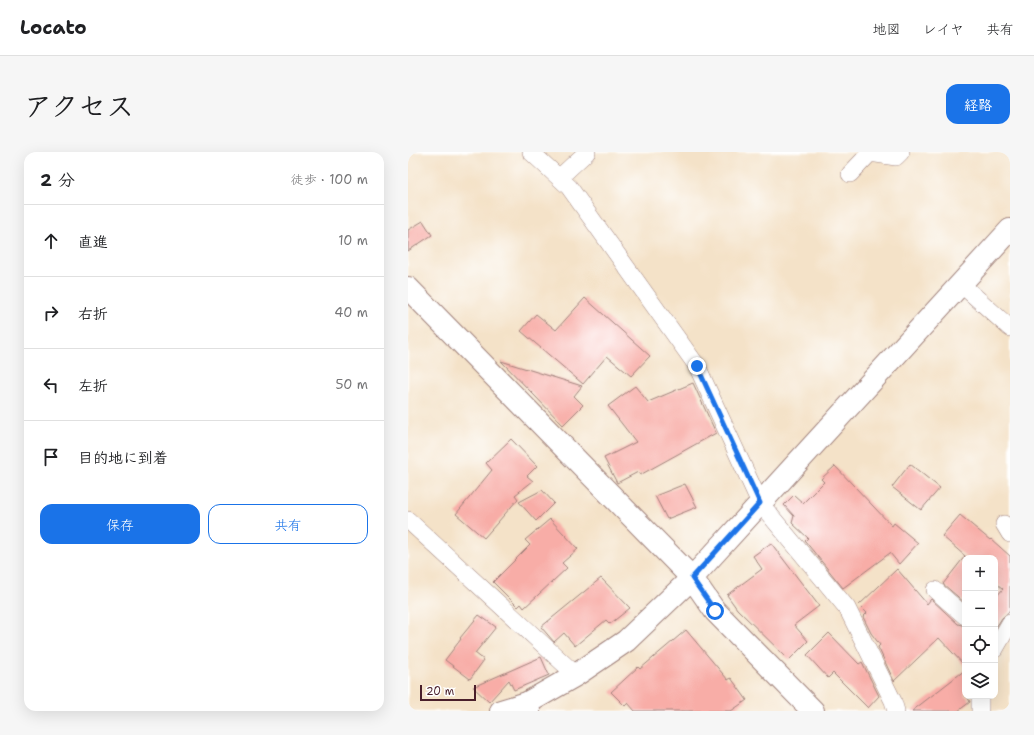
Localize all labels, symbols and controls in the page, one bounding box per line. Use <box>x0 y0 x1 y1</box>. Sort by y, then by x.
text: Locato <box>20 15 87 40</box>
text: 地図 <box>873 20 901 38</box>
text: レイヤ <box>923 20 964 38</box>
text: 共有 <box>986 20 1014 38</box>
button: 経路 <box>946 84 1010 124</box>
text: アクセス <box>24 87 134 125</box>
text: 2 分 <box>40 169 75 191</box>
text: 徒歩 · 100 m <box>291 171 368 188</box>
icon: ahead <box>40 230 62 252</box>
text: 直進 <box>78 232 108 252</box>
text: 10 m <box>338 232 368 249</box>
icon: right <box>40 302 62 324</box>
text: 右折 <box>78 304 108 324</box>
text: 40 m <box>334 304 368 321</box>
route end <box>688 357 706 375</box>
icon: left <box>40 374 62 396</box>
text: 左折 <box>78 376 108 396</box>
text: 50 m <box>335 376 368 393</box>
icon: arrive <box>40 446 62 468</box>
text: 目的地に到着 <box>78 448 168 468</box>
button: 保存 <box>40 504 200 544</box>
button: 共有 <box>208 504 368 544</box>
map controls <box>962 555 998 699</box>
button: + <box>962 555 998 591</box>
button: − <box>962 591 998 627</box>
route start <box>706 602 724 620</box>
button: locate <box>962 627 998 663</box>
button: layers <box>962 663 998 699</box>
scale bar <box>420 683 476 702</box>
text: 20 m <box>426 684 454 699</box>

